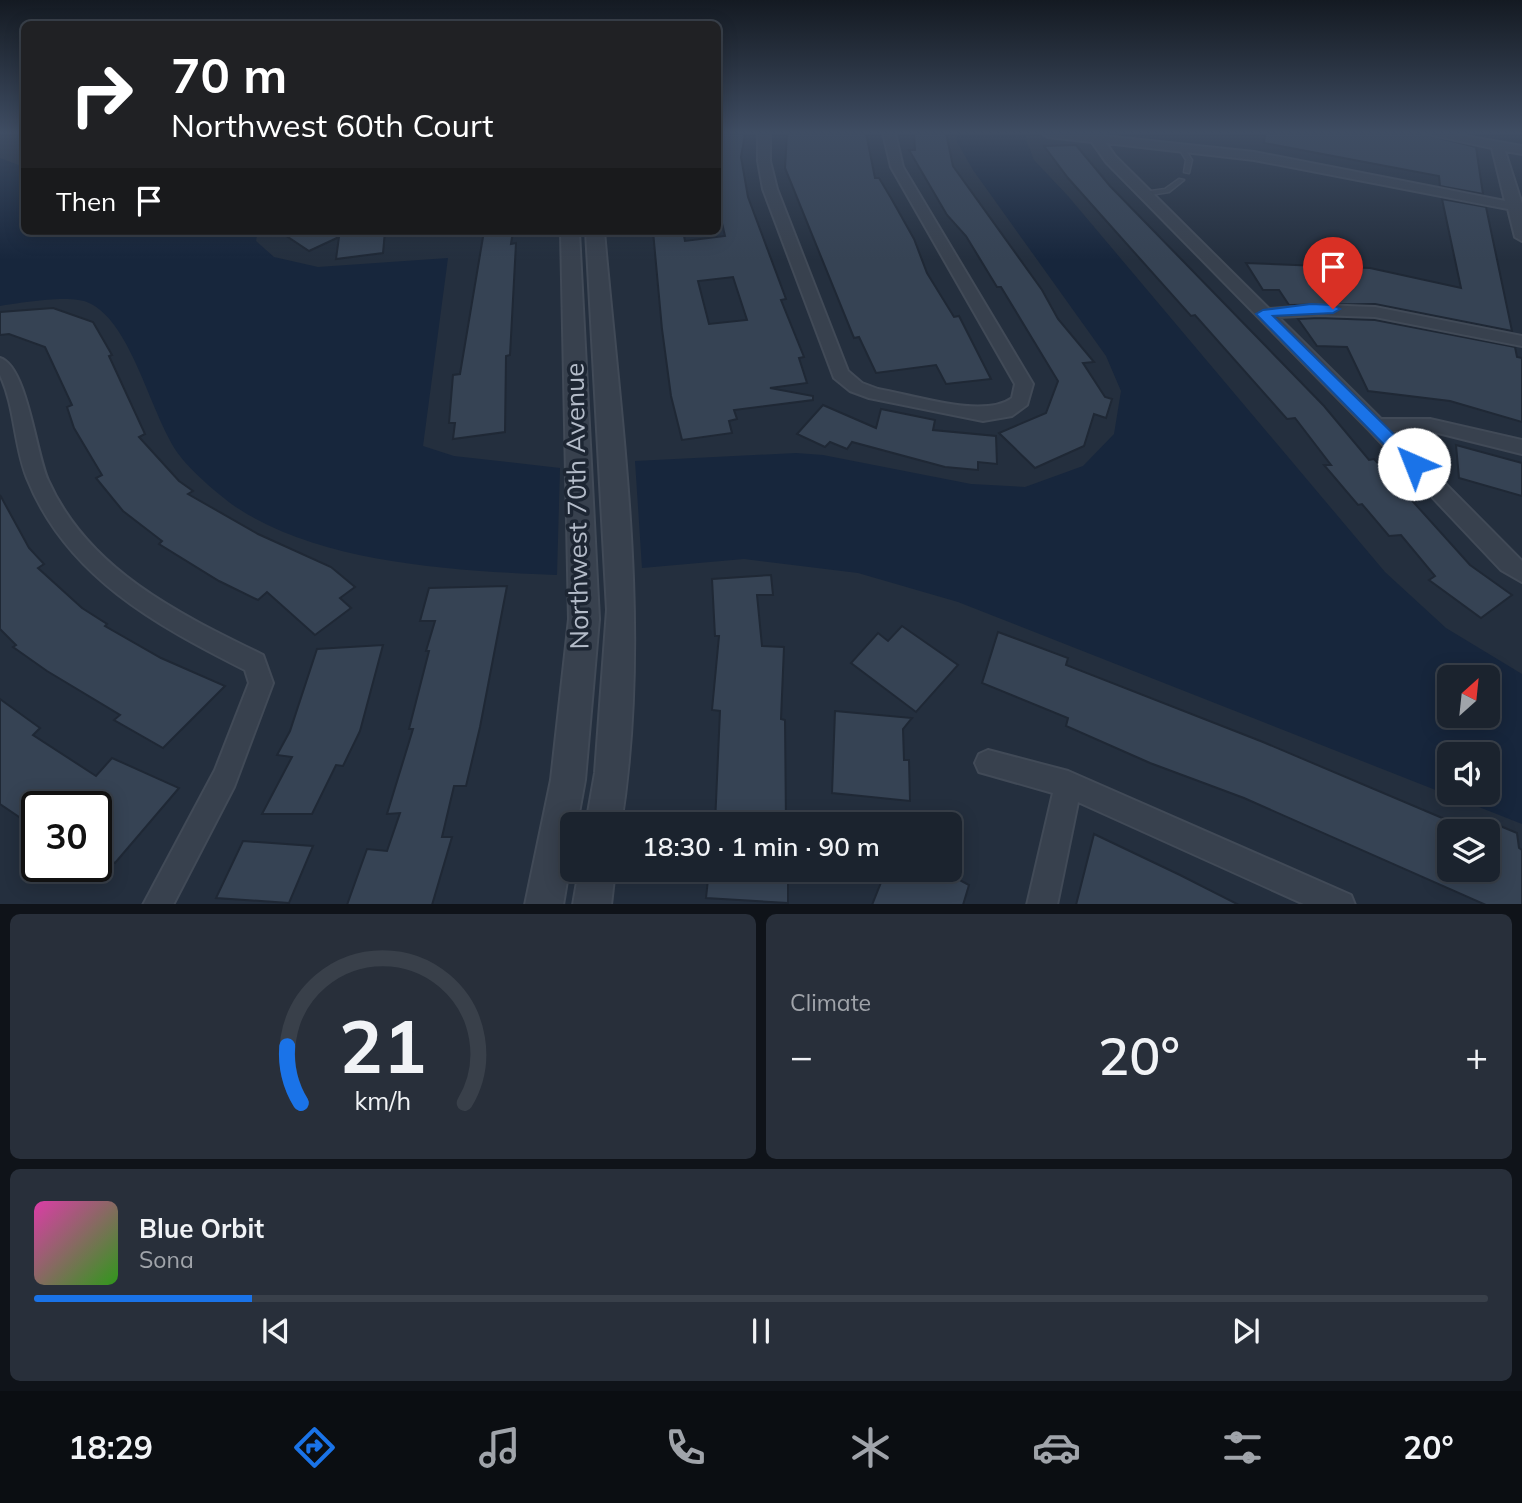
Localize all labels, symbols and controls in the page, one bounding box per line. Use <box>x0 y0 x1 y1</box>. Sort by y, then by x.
text: 70 m <box>171 44 287 105</box>
icon: right <box>56 49 147 140</box>
text: Northwest 60th Court <box>171 105 494 145</box>
icon: arrive <box>130 182 168 220</box>
text: Then <box>56 185 116 218</box>
pin <box>1303 237 1363 309</box>
icon: arrive <box>1314 248 1352 286</box>
street label: Northwest 70th Avenue <box>558 362 595 650</box>
position arrow <box>1377 427 1451 501</box>
north arrow <box>1437 665 1500 728</box>
map controls <box>1437 665 1500 882</box>
button: sound <box>1437 742 1500 805</box>
speed limit sign: 30 <box>21 791 112 882</box>
button: layers <box>1437 819 1500 882</box>
text: 18:30 · 1 min · 90 m <box>642 830 880 863</box>
text: Climate <box>790 988 871 1017</box>
text: 21 <box>339 1000 427 1091</box>
text: 20° <box>1098 1023 1180 1088</box>
text: − <box>790 1032 813 1080</box>
text: + <box>1465 1032 1488 1080</box>
text: km/h <box>355 1084 411 1115</box>
text: Blue Orbit <box>139 1212 264 1245</box>
text: Sona <box>139 1245 194 1274</box>
icon: previous <box>257 1312 295 1350</box>
icon: pause <box>742 1312 780 1350</box>
icon: next <box>1227 1312 1265 1350</box>
icon: directions <box>290 1423 339 1472</box>
icon: music <box>475 1423 524 1472</box>
icon: phone <box>661 1423 710 1472</box>
icon: climate <box>846 1423 895 1472</box>
icon: car <box>1032 1423 1081 1472</box>
icon: filters <box>1218 1423 1267 1472</box>
text: 18:29 <box>68 1427 153 1467</box>
text: 20° <box>1403 1427 1454 1467</box>

